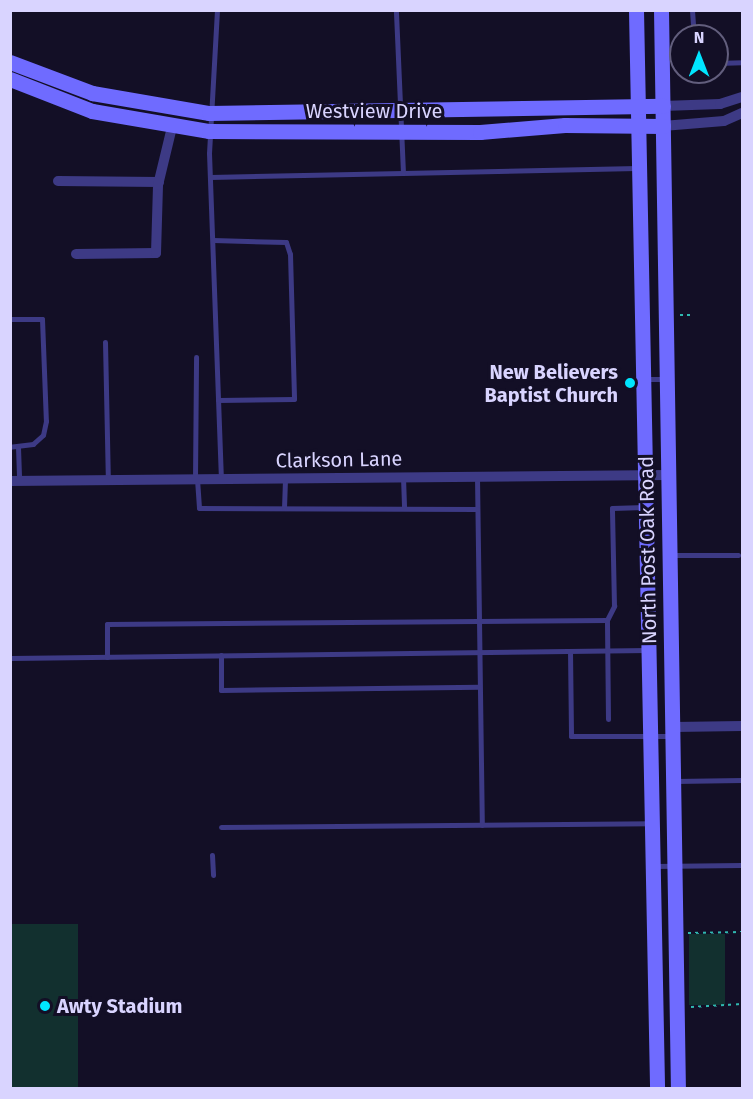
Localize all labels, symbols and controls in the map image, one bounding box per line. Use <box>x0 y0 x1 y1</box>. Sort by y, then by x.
north arrow <box>669 24 729 84</box>
text: N <box>694 28 704 47</box>
street label: Westview Drive <box>306 99 442 123</box>
place label: New Believers Baptist Church <box>484 360 618 407</box>
marker: New Believers Baptist Church <box>623 376 637 390</box>
street label: Clarkson Lane <box>275 447 403 473</box>
street label: North Post Oak Road <box>634 456 662 644</box>
place label: Awty Stadium <box>57 994 182 1018</box>
marker: Awty Stadium <box>38 999 52 1013</box>

